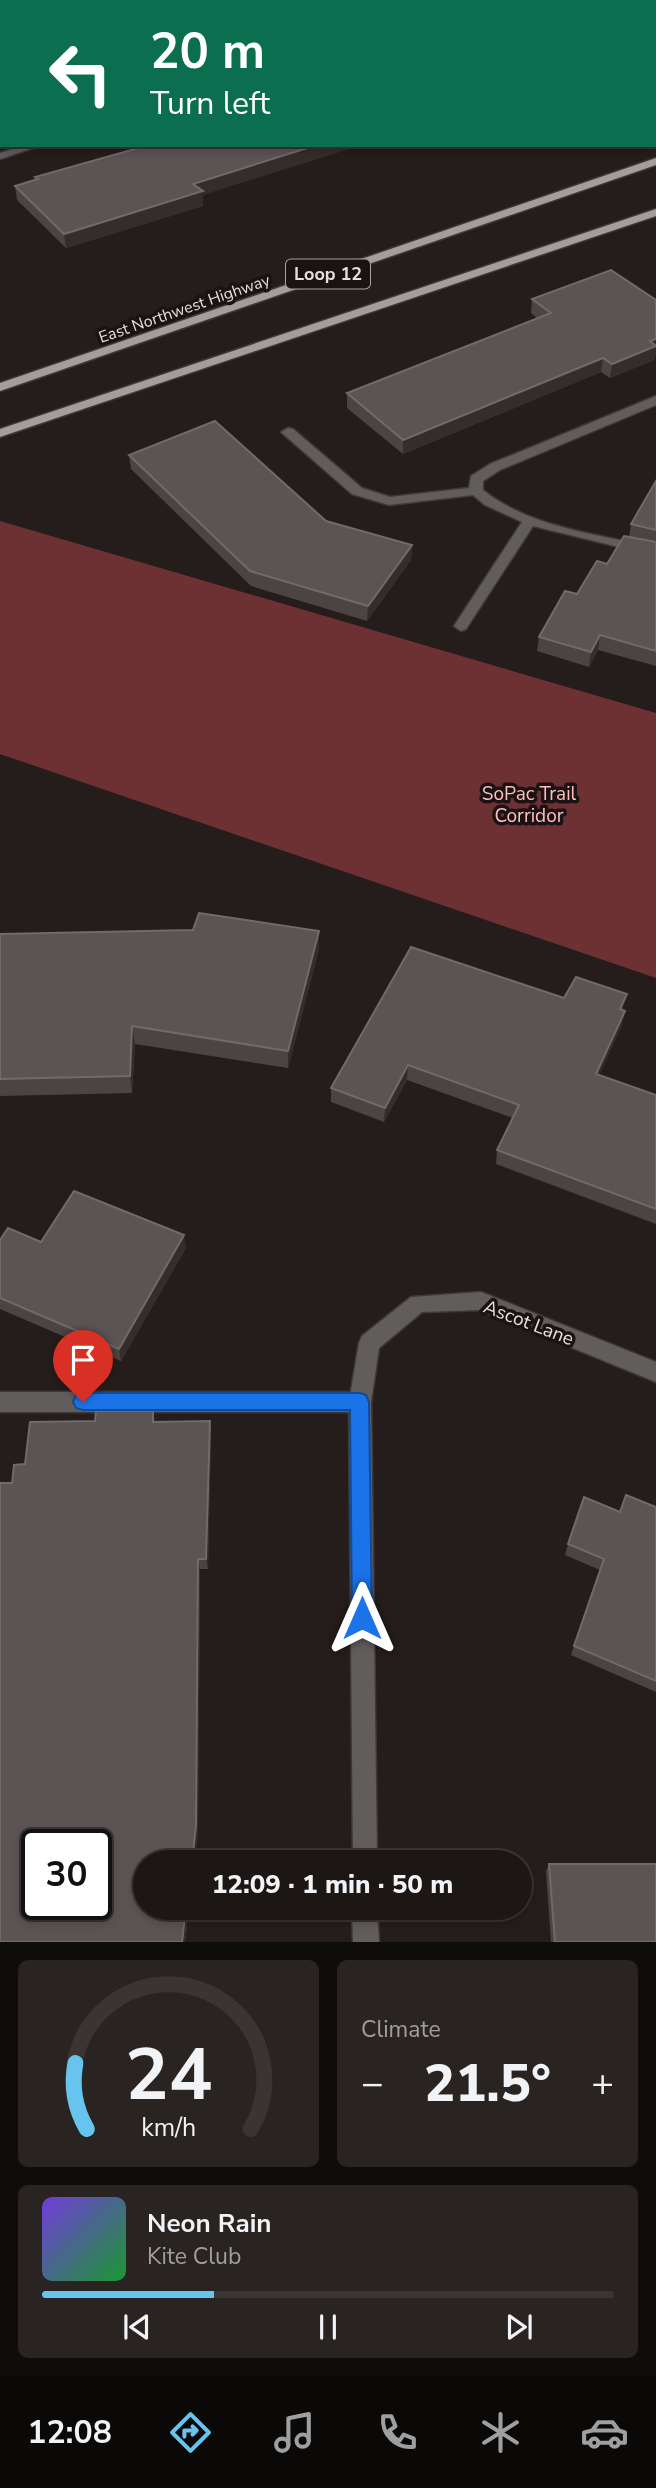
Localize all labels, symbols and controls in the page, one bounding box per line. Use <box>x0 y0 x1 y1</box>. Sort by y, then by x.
text: 20 m <box>150 18 265 85</box>
icon: left <box>35 28 126 119</box>
text: Turn left <box>150 82 270 125</box>
road number: Loop 12 <box>286 260 370 288</box>
street label: East Northwest Highway <box>96 269 274 349</box>
park label: SoPac Trail Corridor <box>482 781 577 829</box>
street label: Ascot Lane <box>480 1294 578 1352</box>
pin <box>53 1330 113 1402</box>
icon: arrive <box>64 1341 102 1379</box>
position arrow <box>325 1581 399 1655</box>
speed limit sign: 30 <box>21 1829 112 1920</box>
text: 12:09 · 1 min · 50 m <box>212 1867 453 1902</box>
text: Climate <box>361 2014 441 2045</box>
text: 24 <box>125 2026 212 2126</box>
text: 21.5° <box>424 2048 551 2119</box>
text: − <box>361 2058 384 2109</box>
text: + <box>591 2058 614 2109</box>
text: km/h <box>141 2111 196 2145</box>
text: Neon Rain <box>147 2206 272 2241</box>
text: Kite Club <box>147 2241 241 2272</box>
icon: previous <box>118 2308 156 2346</box>
icon: pause <box>309 2308 347 2346</box>
icon: next <box>500 2308 538 2346</box>
icon: directions <box>166 2408 215 2457</box>
icon: music <box>270 2408 319 2457</box>
icon: phone <box>373 2408 422 2457</box>
icon: climate <box>476 2408 525 2457</box>
icon: car <box>580 2408 629 2457</box>
text: 12:08 <box>27 2411 112 2454</box>

